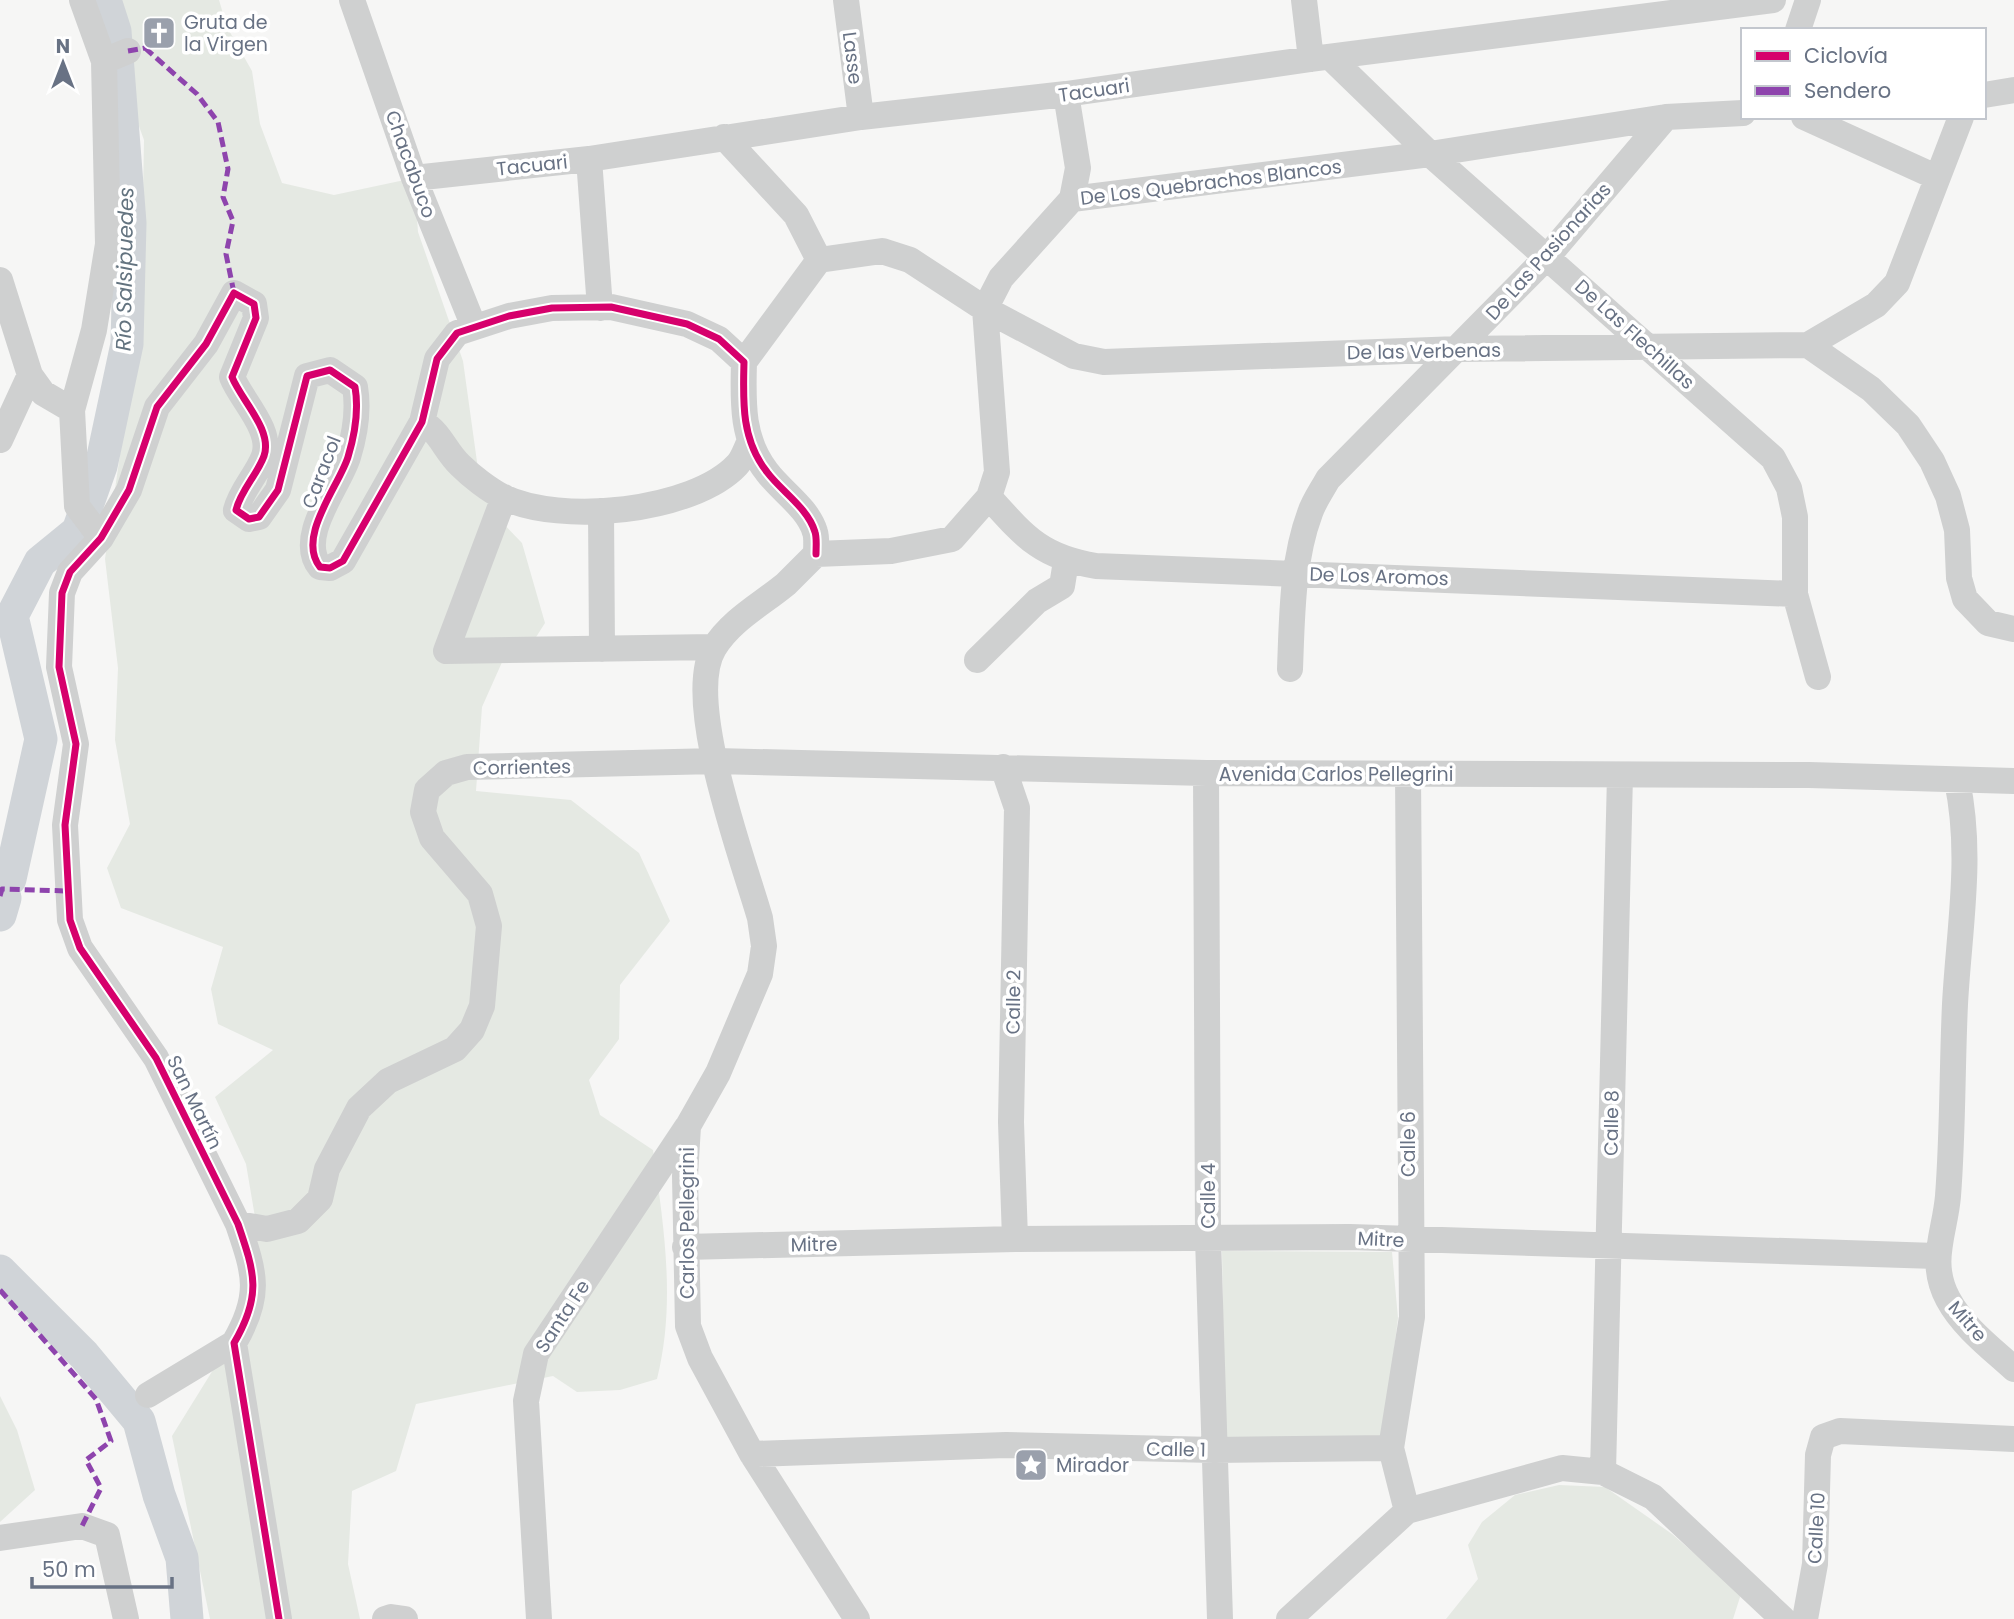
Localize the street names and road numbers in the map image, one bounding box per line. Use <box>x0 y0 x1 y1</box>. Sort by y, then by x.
street label: Lasse <box>836 30 869 86</box>
street label: Tacuari <box>1057 72 1131 109</box>
street label: Chacabuco <box>379 107 442 222</box>
street label: Tacuari <box>495 148 569 183</box>
street label: De Los Quebrachos Blancos <box>1079 153 1343 212</box>
street label: De Las Pasionarias <box>1479 177 1617 326</box>
street label: De Las Flechillas <box>1569 273 1700 396</box>
street label: De las Verbenas <box>1347 337 1501 366</box>
street label: Caracol <box>295 432 348 512</box>
street label: De Los Aromos <box>1309 561 1449 592</box>
street label: Corrientes <box>473 753 571 782</box>
street label: Avenida Carlos Pellegrini <box>1219 761 1453 788</box>
street label: Calle 2 <box>999 969 1028 1035</box>
street label: San Martín <box>160 1051 229 1154</box>
street label: Calle 8 <box>1597 1090 1626 1156</box>
street label: Calle 6 <box>1395 1111 1422 1177</box>
street label: Carlos Pellegrini <box>674 1147 701 1299</box>
street label: Calle 4 <box>1195 1163 1222 1229</box>
street label: Mitre <box>1357 1225 1405 1254</box>
street label: Mitre <box>790 1231 838 1258</box>
street label: Santa Fe <box>529 1274 596 1358</box>
street label: Mitre <box>1942 1295 1993 1348</box>
street label: Calle 1 <box>1146 1435 1206 1464</box>
street label: Calle 10 <box>1801 1492 1832 1565</box>

